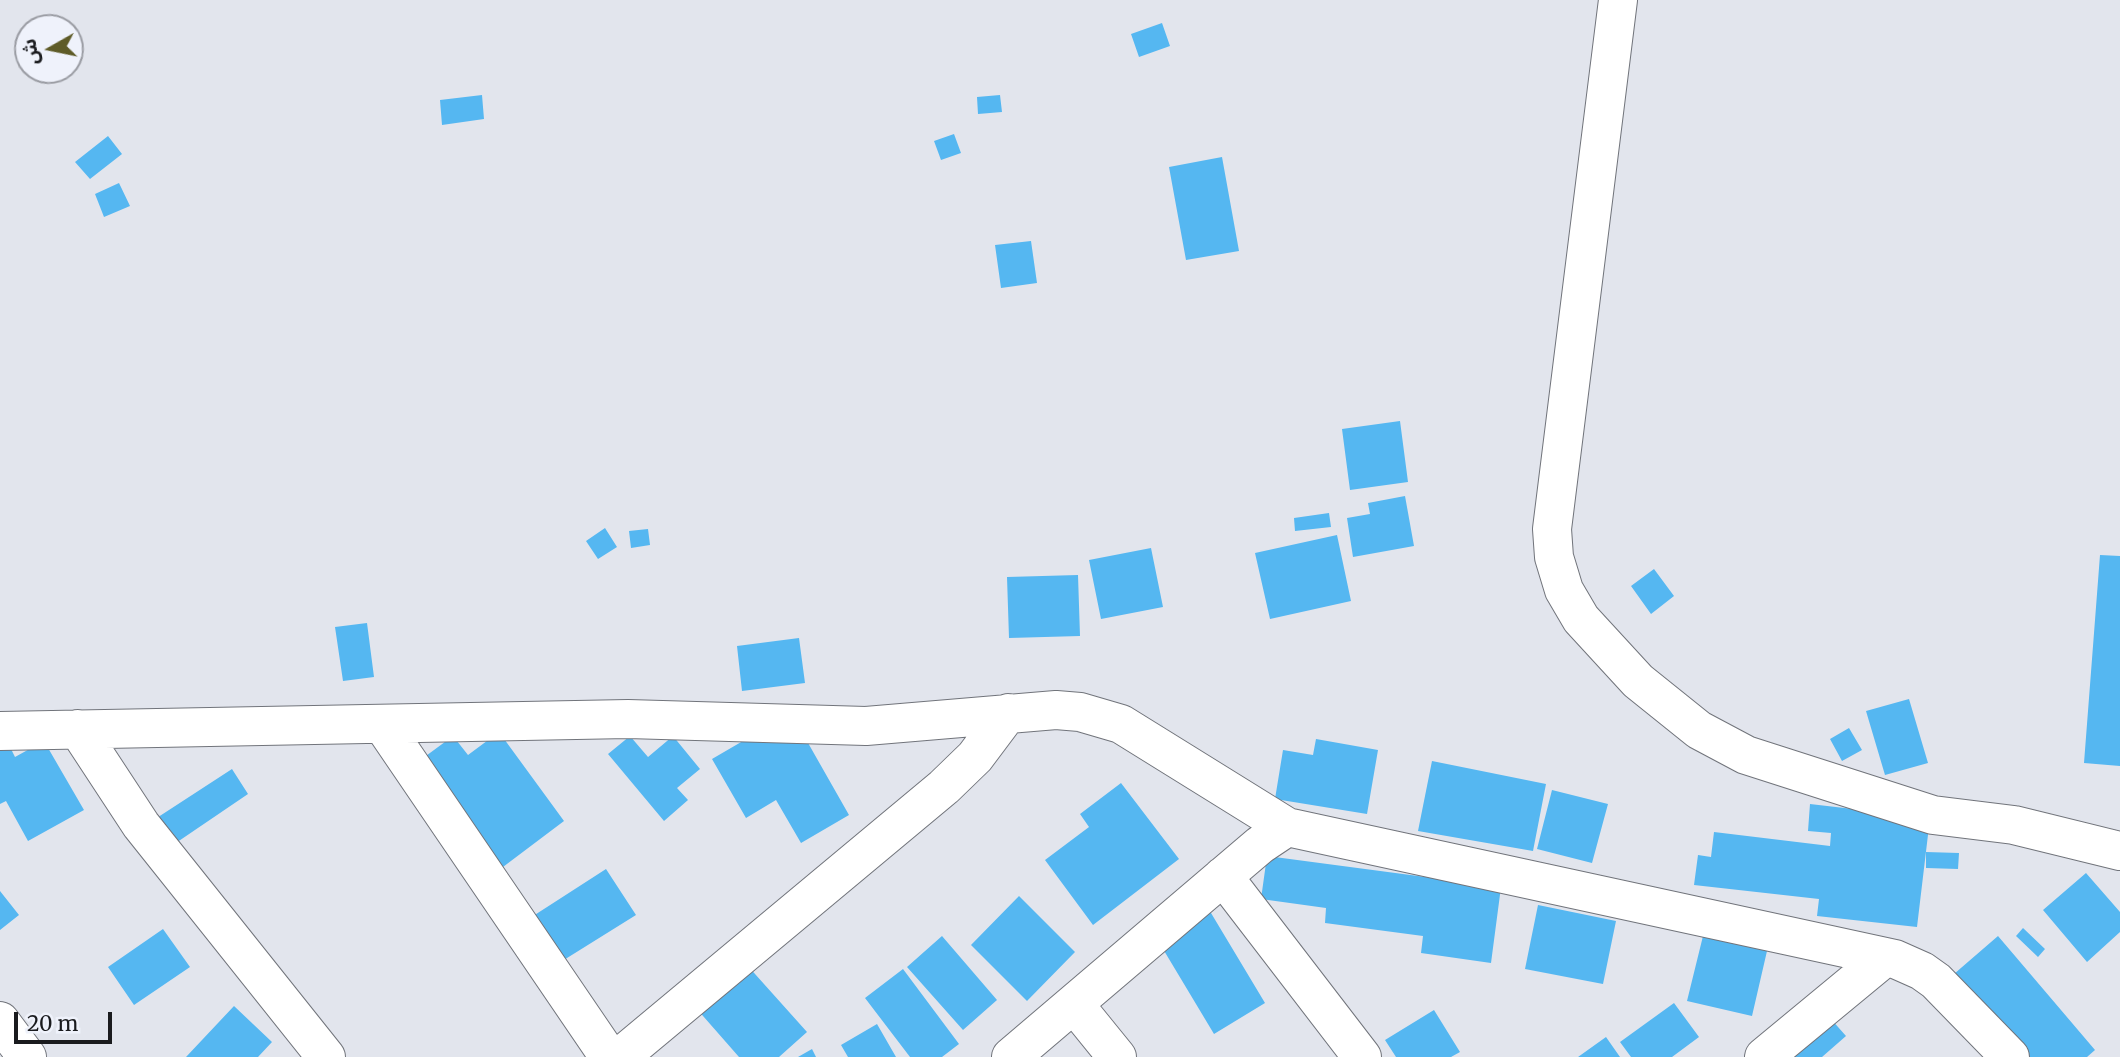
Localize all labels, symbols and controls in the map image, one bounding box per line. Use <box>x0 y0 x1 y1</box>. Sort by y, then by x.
north arrow <box>14 14 84 84</box>
text: ش <box>16 37 44 67</box>
scale bar <box>18 998 116 1042</box>
text: 20 m <box>27 1010 78 1037</box>

